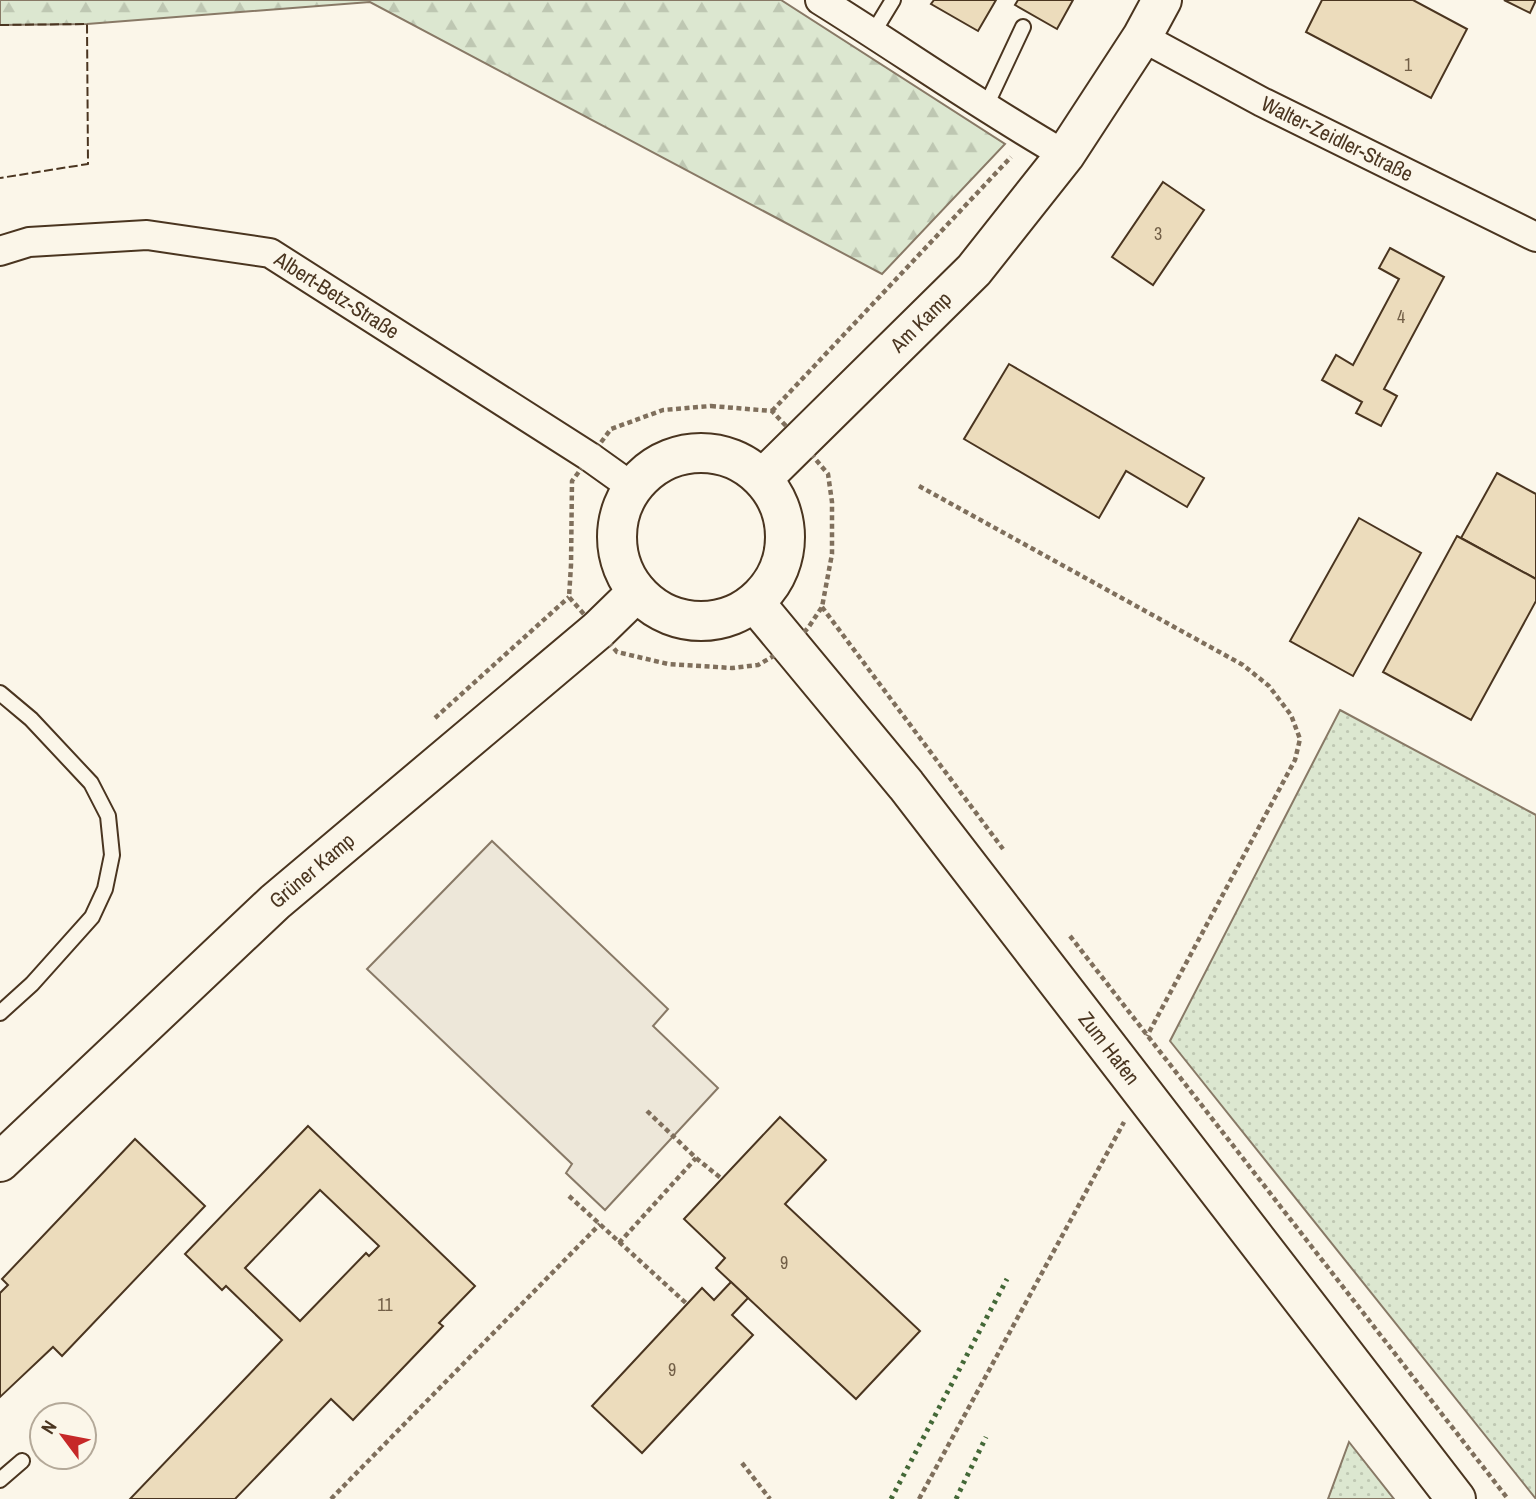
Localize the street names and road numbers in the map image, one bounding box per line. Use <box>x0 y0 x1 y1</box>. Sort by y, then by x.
street label: Walter-Zeidler-Straße <box>1256 89 1418 188</box>
street label: Albert-Betz-Straße <box>268 244 405 346</box>
street label: Am Kamp <box>883 285 958 359</box>
street label: Grüner Kamp <box>263 826 361 915</box>
street label: Zum Hafen <box>1072 1006 1147 1091</box>

